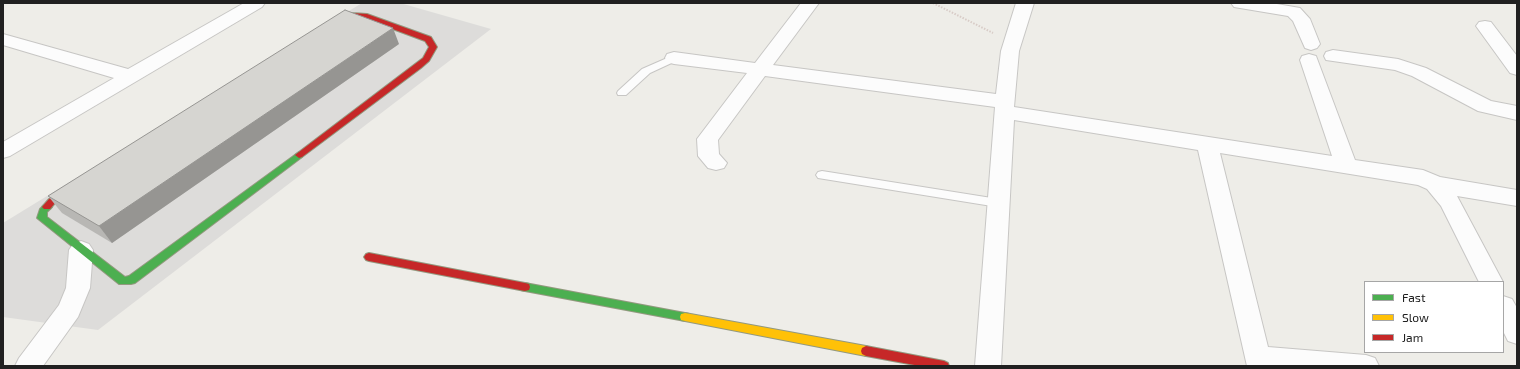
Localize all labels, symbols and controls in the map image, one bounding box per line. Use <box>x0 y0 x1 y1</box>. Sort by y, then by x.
legend <box>1364 281 1504 353</box>
text: Fast <box>1402 290 1425 304</box>
text: Slow <box>1402 310 1429 324</box>
text: Jam <box>1402 330 1423 344</box>

